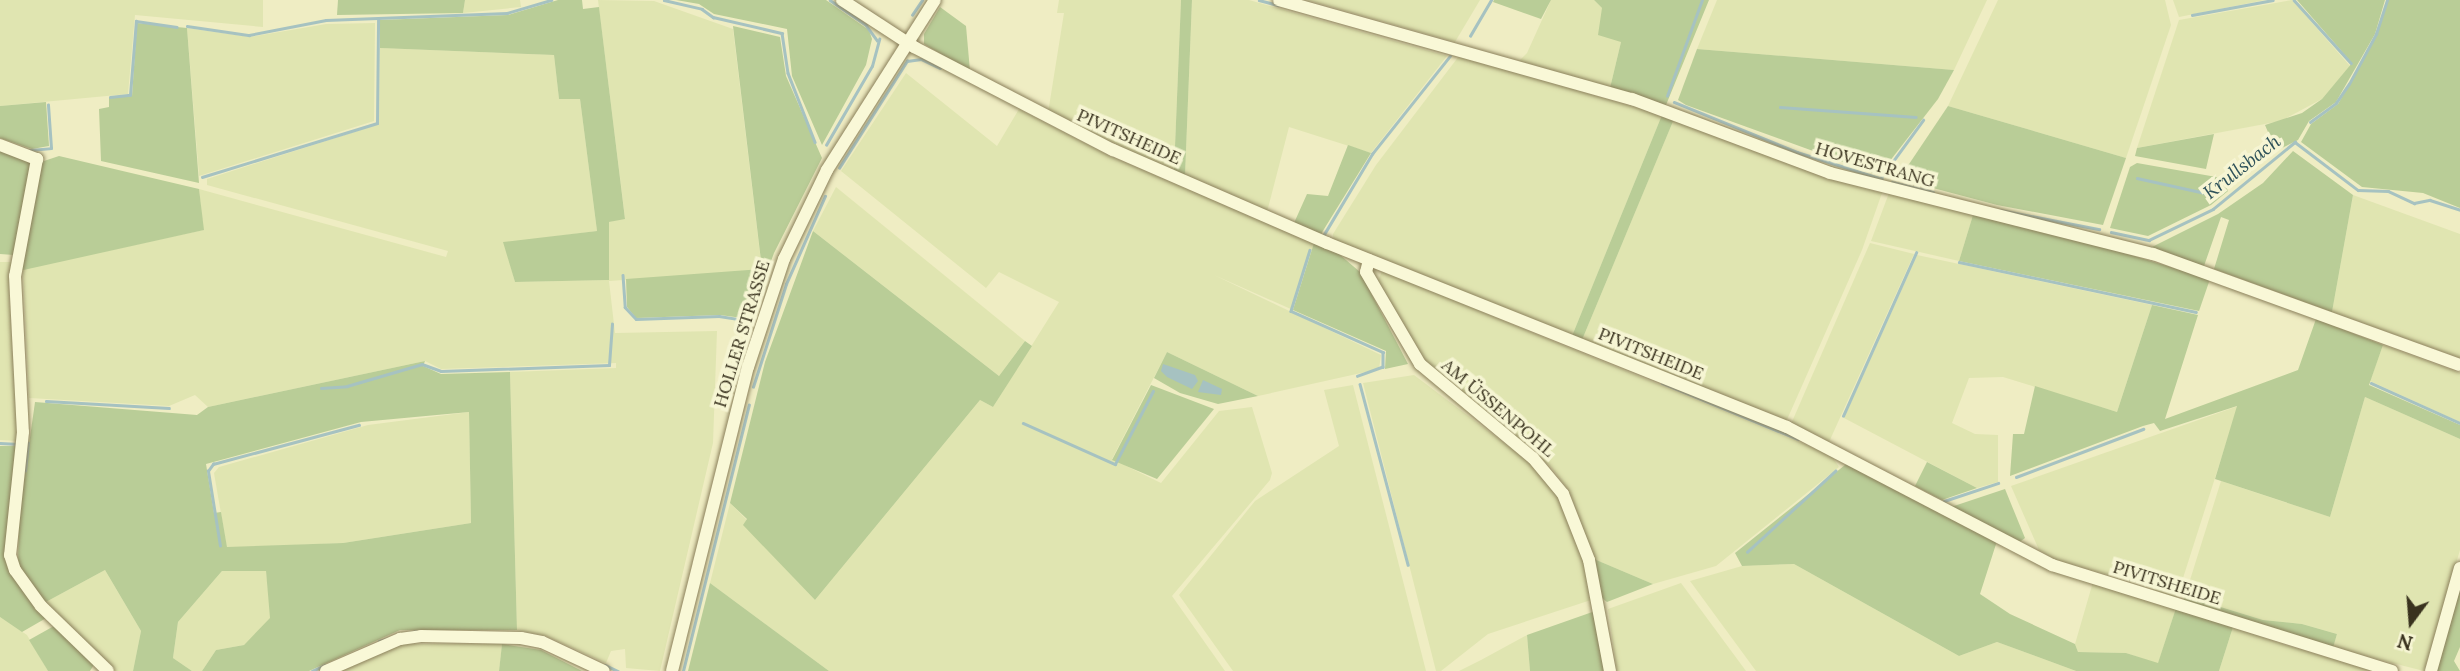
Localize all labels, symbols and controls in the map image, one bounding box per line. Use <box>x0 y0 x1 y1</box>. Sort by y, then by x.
street label: PIVITSHEIDE <box>1073 104 1185 170</box>
water label: Krullsbach <box>2199 130 2285 204</box>
street label: HOVESTRANG <box>1813 138 1937 192</box>
street label: HOLLER STRASSE <box>709 258 775 410</box>
street label: PIVITSHEIDE <box>1595 323 1707 385</box>
street label: AM ÜSSENPOHL <box>1437 354 1559 462</box>
street label: PIVITSHEIDE <box>2110 556 2224 610</box>
north arrow <box>2376 587 2446 657</box>
text: N <box>2395 629 2416 656</box>

